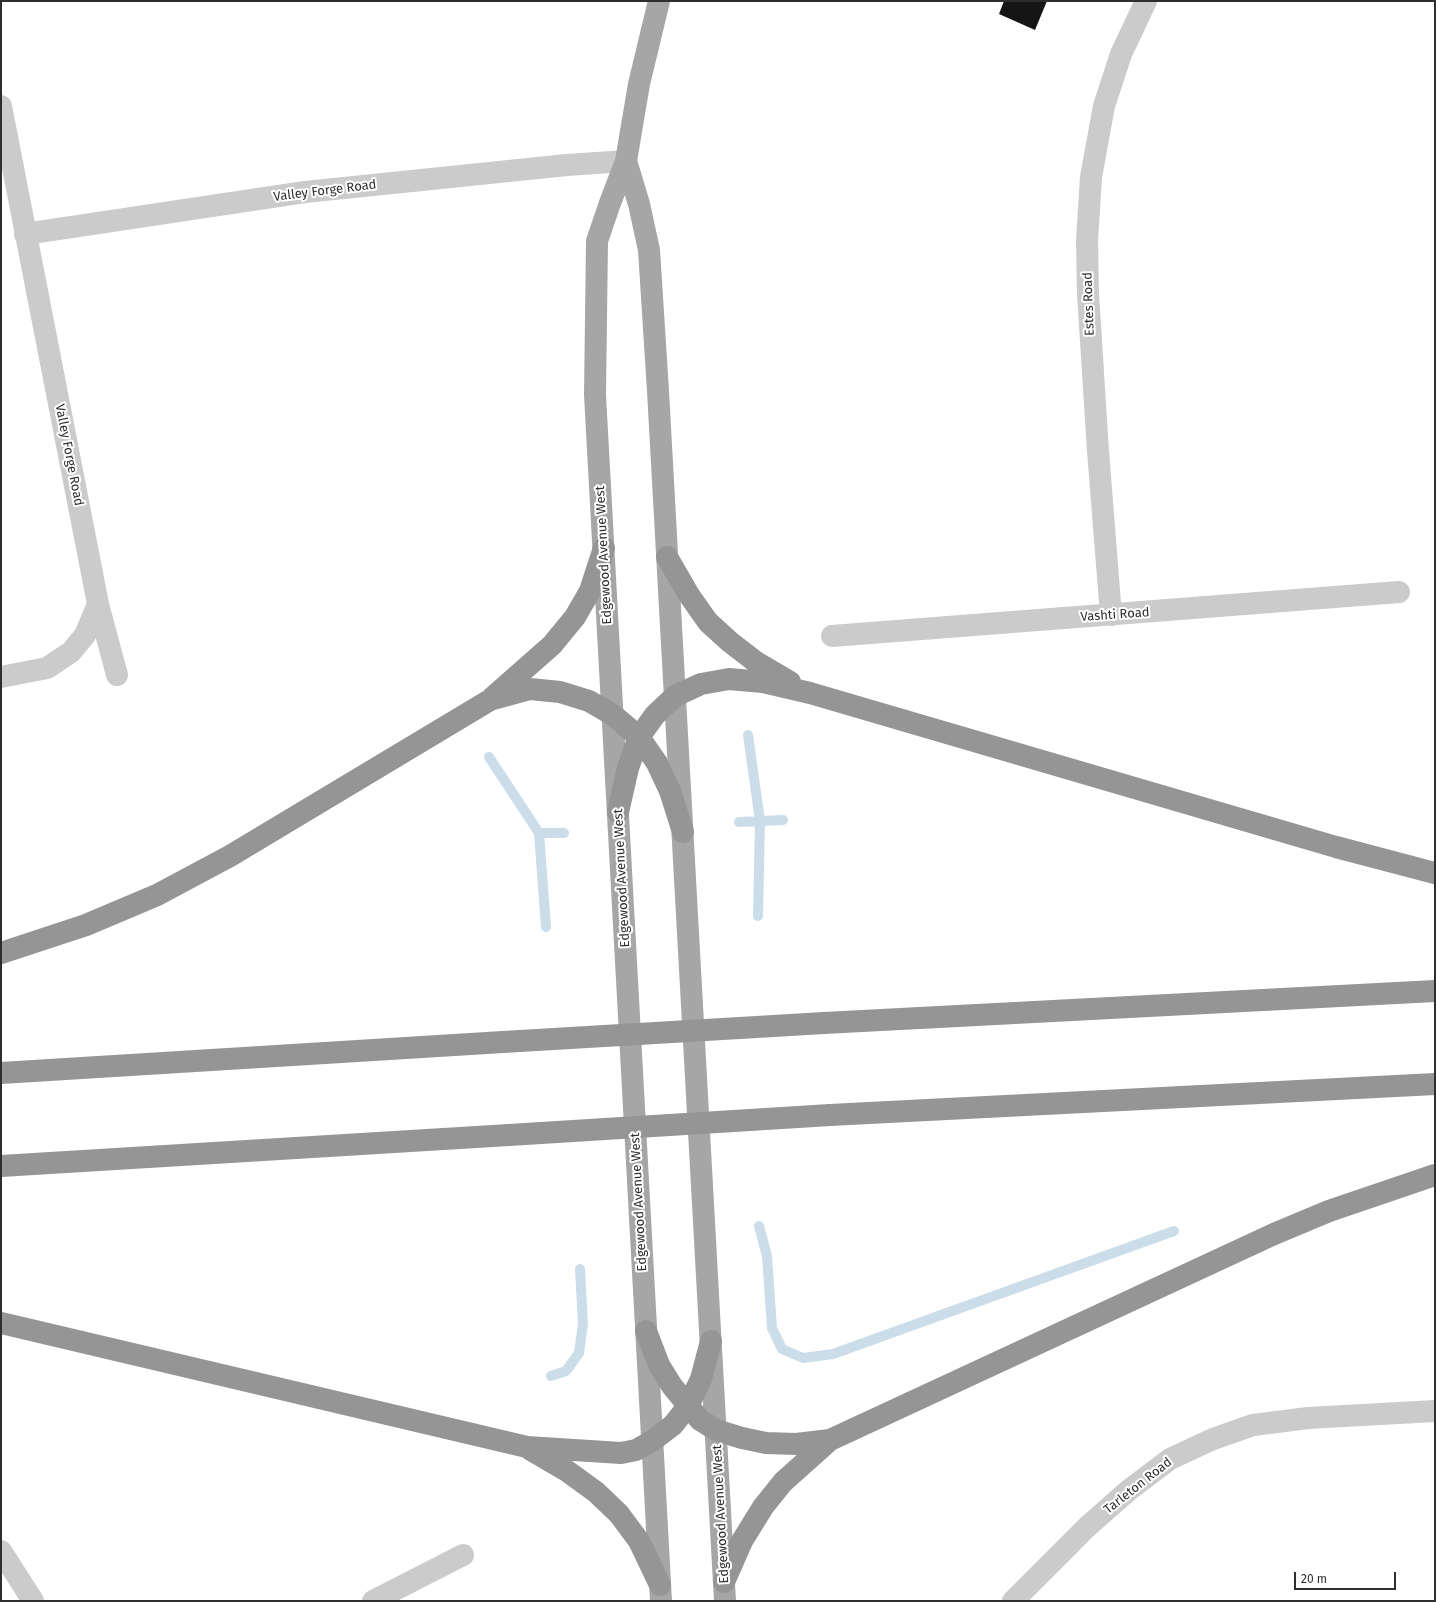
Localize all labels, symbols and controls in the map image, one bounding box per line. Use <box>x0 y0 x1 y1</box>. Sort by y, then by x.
street label: Valley Forge Road <box>273 177 377 205</box>
street label: Estes Road <box>1080 272 1098 336</box>
street label: Valley Forge Road <box>51 403 87 507</box>
street label: Edgewood Avenue West <box>593 485 615 625</box>
street label: Vashti Road <box>1080 605 1150 625</box>
street label: Edgewood Avenue West <box>611 808 633 948</box>
street label: Edgewood Avenue West <box>628 1132 650 1272</box>
street label: Edgewood Avenue West <box>710 1444 732 1584</box>
street label: Tarleton Road <box>1101 1455 1175 1517</box>
scale bar <box>1296 1564 1398 1590</box>
text: 20 m <box>1301 1572 1327 1586</box>

